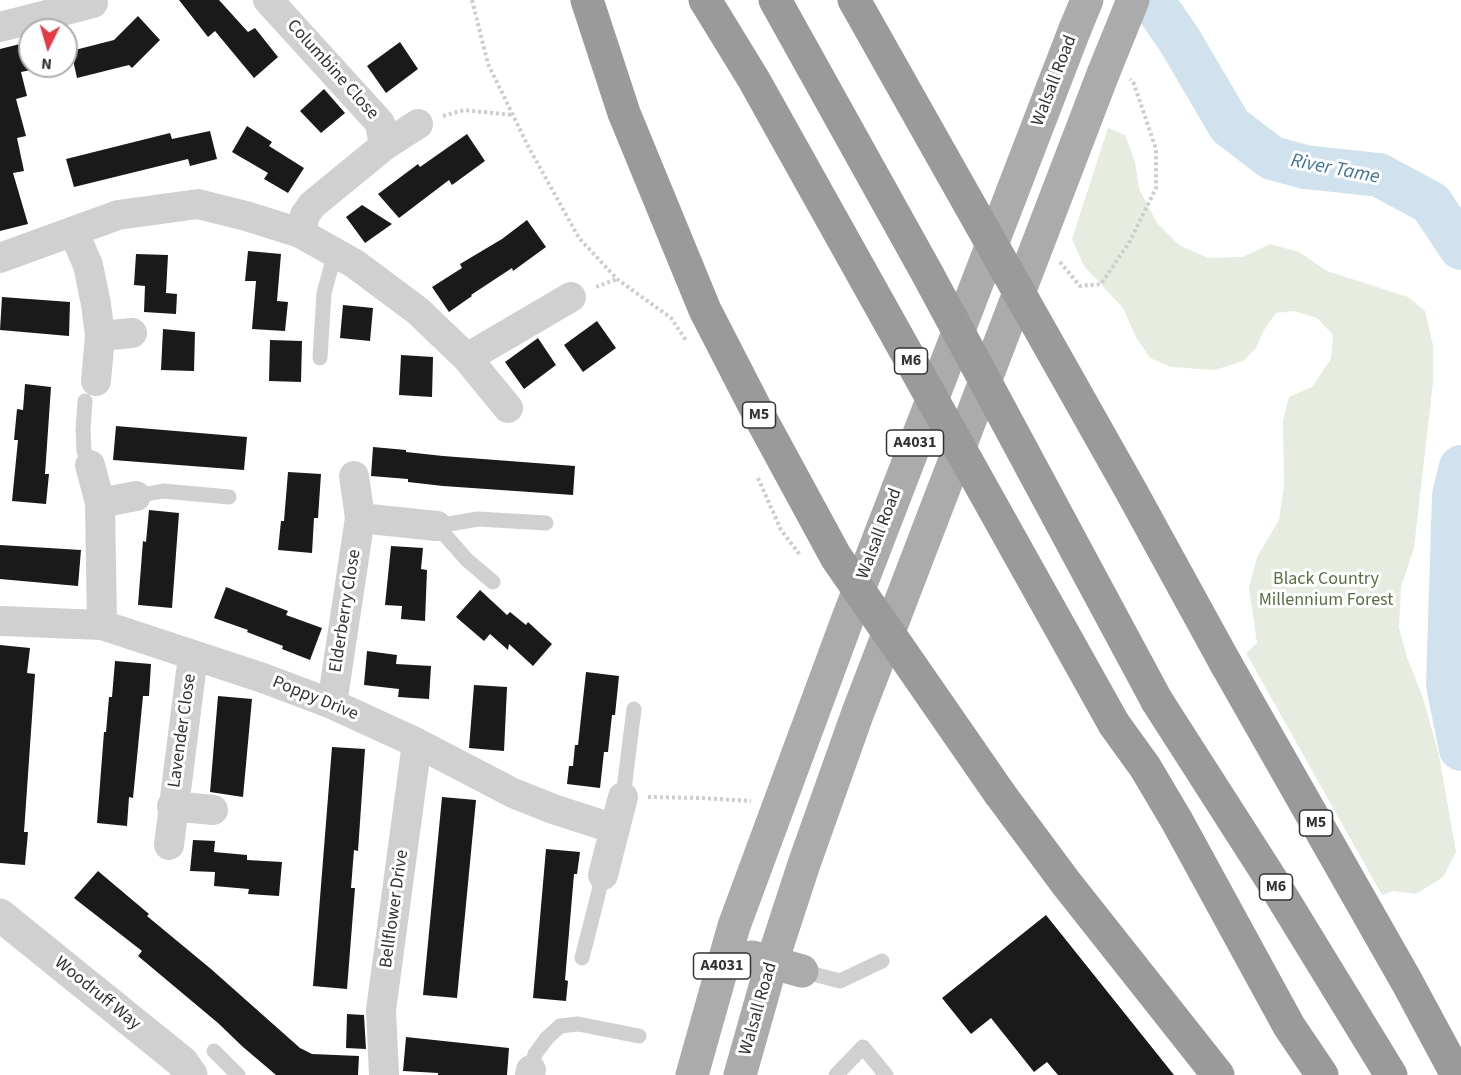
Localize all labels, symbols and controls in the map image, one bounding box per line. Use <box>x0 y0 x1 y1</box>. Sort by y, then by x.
street label: Columbine Close <box>281 16 383 124</box>
north arrow <box>18 18 78 78</box>
street label: Walsall Road <box>1028 33 1082 129</box>
text: N <box>40 53 53 75</box>
water label: River Tame <box>1288 150 1382 190</box>
road number: M6 <box>894 348 928 374</box>
road number: M5 <box>742 402 776 428</box>
road number: A4031 <box>886 430 944 456</box>
street label: Walsall Road <box>853 486 907 582</box>
street label: Elderberry Close <box>326 548 366 674</box>
park label: Black Country Millennium Forest <box>1259 569 1393 612</box>
street label: Poppy Drive <box>269 672 361 726</box>
street label: Lavender Close <box>164 673 202 789</box>
road number: M5 <box>1300 810 1332 836</box>
street label: Bellflower Drive <box>376 849 414 969</box>
road number: M6 <box>1260 874 1292 900</box>
street label: Woodruff Way <box>49 953 145 1035</box>
road number: A4031 <box>694 953 750 979</box>
street label: Walsall Road <box>735 960 783 1058</box>

